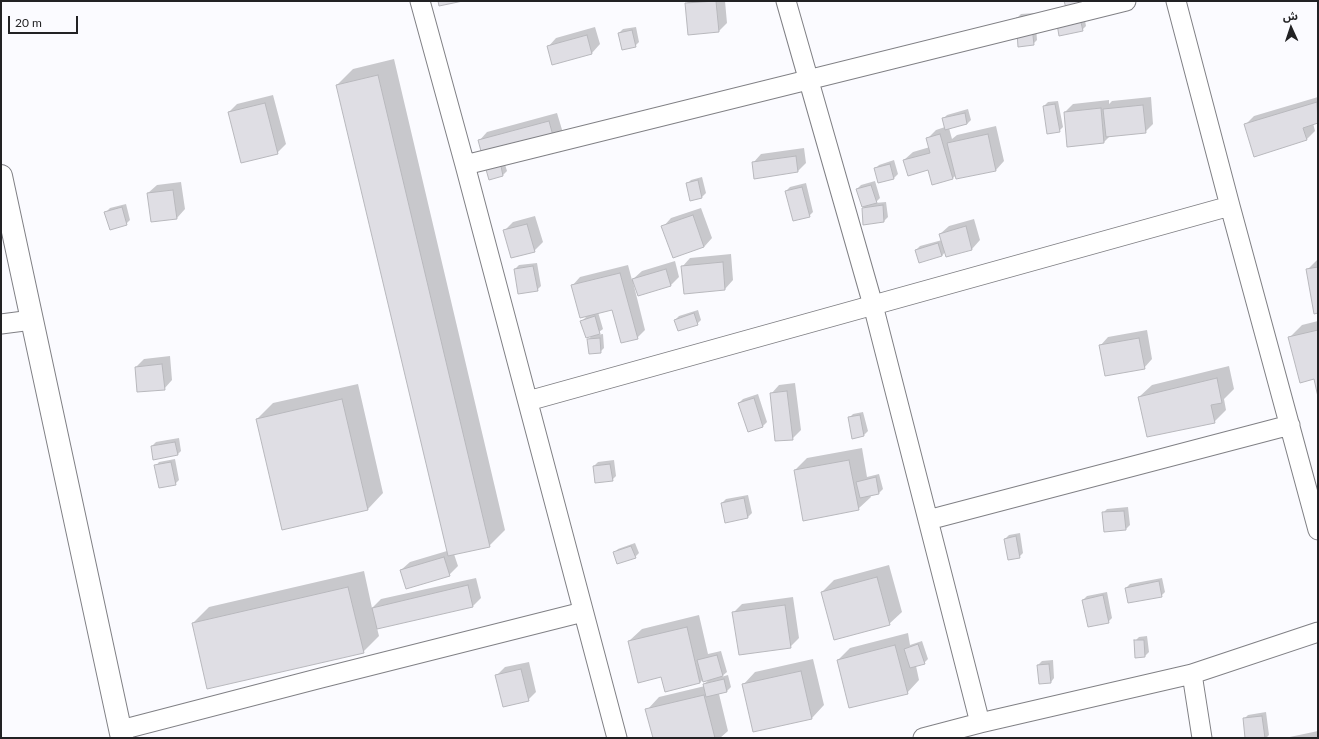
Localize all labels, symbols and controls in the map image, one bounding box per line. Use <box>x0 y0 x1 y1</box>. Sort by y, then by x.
scale bar <box>10 8 80 34</box>
north arrow <box>1271 8 1311 48</box>
text: ش <box>1282 9 1298 22</box>
text: 20 m <box>15 15 42 30</box>

